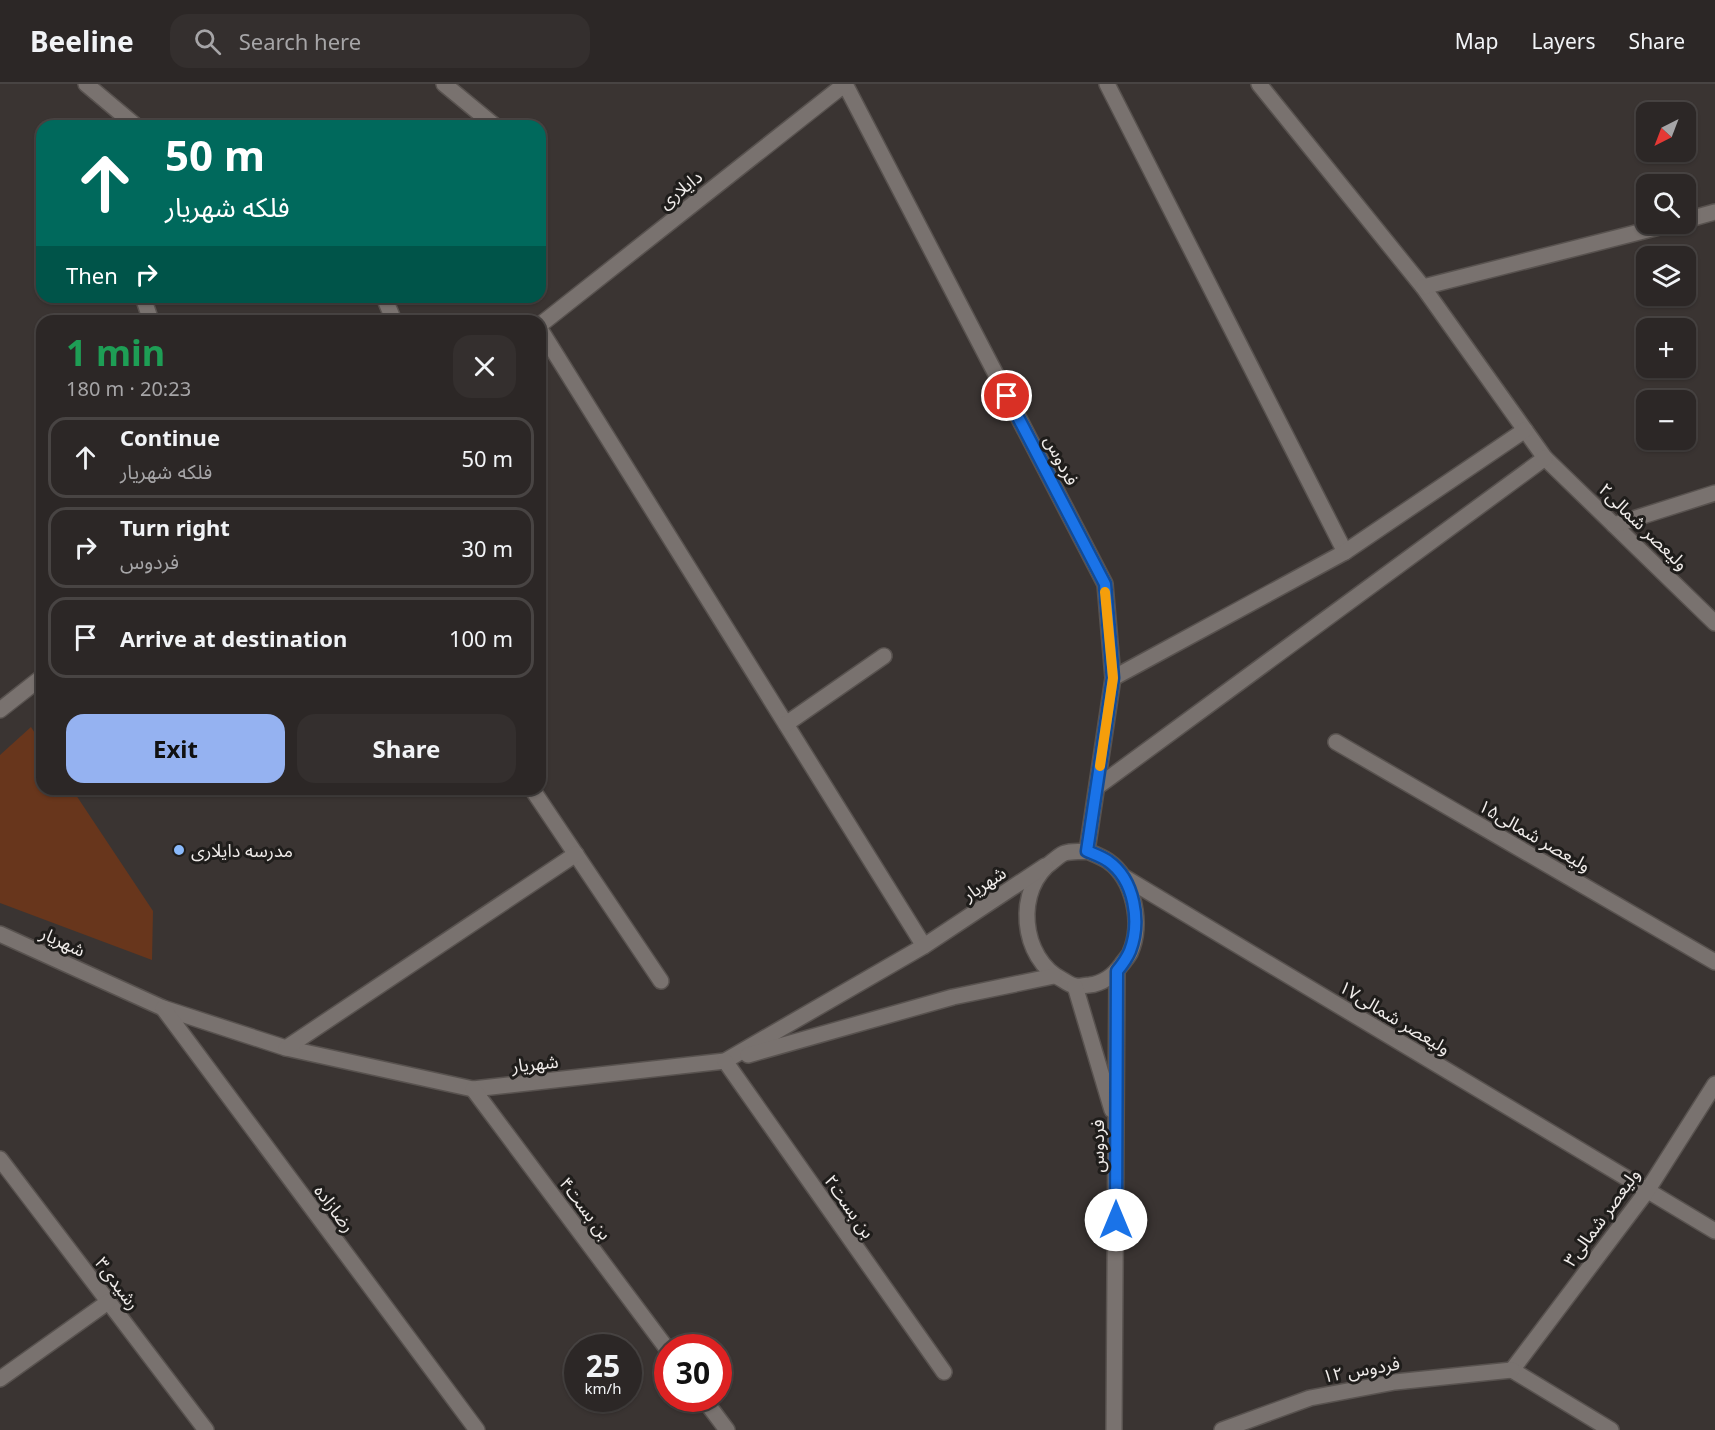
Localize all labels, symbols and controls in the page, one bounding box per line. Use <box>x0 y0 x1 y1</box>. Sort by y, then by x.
search box <box>170 14 590 68</box>
text: Beeline <box>30 22 134 60</box>
icon: search <box>191 25 224 58</box>
text: Search here <box>239 26 361 56</box>
text: Map <box>1455 27 1499 55</box>
text: Layers <box>1532 27 1596 55</box>
text: Share <box>1629 27 1685 55</box>
north arrow <box>1636 102 1696 162</box>
map controls <box>1636 102 1696 450</box>
text: 50 m <box>165 126 265 183</box>
icon: ahead <box>66 144 144 222</box>
street label: دایلاری <box>653 164 707 214</box>
button: search <box>1636 174 1696 234</box>
text: فلکه شهریار <box>165 188 290 225</box>
button: layers <box>1636 246 1696 306</box>
icon: right <box>130 258 163 291</box>
text: Then <box>66 260 118 290</box>
button: + <box>1636 318 1696 378</box>
text: 1 min <box>66 328 165 377</box>
button: close <box>453 335 516 398</box>
pin <box>981 370 1032 421</box>
text: 180 m · 20:23 <box>66 375 191 402</box>
icon: arrive <box>990 379 1023 412</box>
button: − <box>1636 390 1696 450</box>
text: Continue <box>120 422 220 452</box>
street label: فردوس <box>1039 431 1085 489</box>
icon: ahead <box>69 441 102 474</box>
text: 50 m <box>462 443 513 473</box>
text: فلکه شهریار <box>120 458 212 485</box>
street label: ولیعصر شمالی۲ <box>1594 477 1694 575</box>
text: Turn right <box>120 512 230 542</box>
icon: right <box>69 531 102 564</box>
text: 30 m <box>462 533 513 563</box>
text: فردوس <box>120 548 179 575</box>
icon: arrive <box>69 621 102 654</box>
text: Arrive at destination <box>120 623 347 653</box>
text: 100 m <box>449 623 513 653</box>
button: Exit <box>66 714 285 783</box>
button: Share <box>297 714 516 783</box>
street label: ولیعصر شمالی۱۵ <box>1474 793 1596 877</box>
place label: مدرسه دایلاری <box>191 838 293 862</box>
marker: مدرسه دایلاری <box>172 843 186 857</box>
street label: شهریار <box>957 860 1010 906</box>
street label: شهریار <box>36 920 89 962</box>
street label: ولیعصر شمالی۱۷ <box>1335 974 1455 1060</box>
street label: شهریار <box>509 1049 560 1077</box>
street label: فردوس <box>1085 1119 1109 1173</box>
street label: ولیعصر شمالی۳ <box>1557 1163 1645 1271</box>
street label: بن بست۲ <box>819 1169 881 1243</box>
street label: بن بست۴ <box>555 1172 617 1244</box>
street label: رضازاده <box>309 1179 361 1237</box>
position arrow <box>1084 1188 1148 1252</box>
street label: رشیدی۳ <box>90 1252 146 1314</box>
speed limit sign: 30 <box>654 1334 732 1412</box>
text: 25 <box>586 1345 620 1386</box>
street label: فردوس ۱۲ <box>1320 1350 1402 1388</box>
text: km/h <box>585 1378 621 1398</box>

